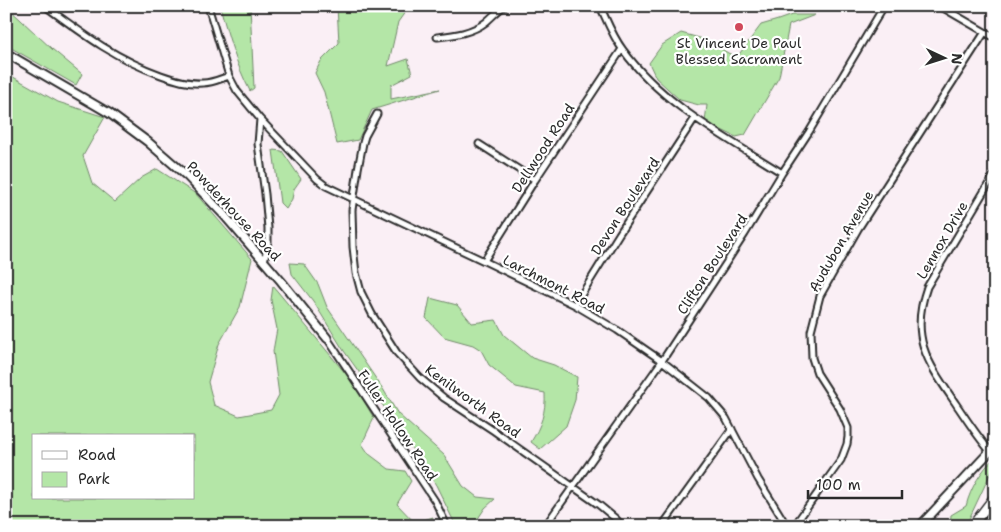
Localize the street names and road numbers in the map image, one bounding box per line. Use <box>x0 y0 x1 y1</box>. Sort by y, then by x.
street label: Dellwood Road <box>507 100 579 196</box>
street label: Devon Boulevard <box>587 154 663 258</box>
street label: Powderhouse Road <box>183 157 285 265</box>
street label: Audubon Avenue <box>805 187 877 295</box>
street label: Lennox Drive <box>912 198 972 282</box>
street label: Clifton Boulevard <box>673 210 751 318</box>
street label: Larchmont Road <box>500 251 608 318</box>
street label: Kenilworth Road <box>422 360 524 442</box>
street label: Fuller Hollow Road <box>354 366 442 484</box>

